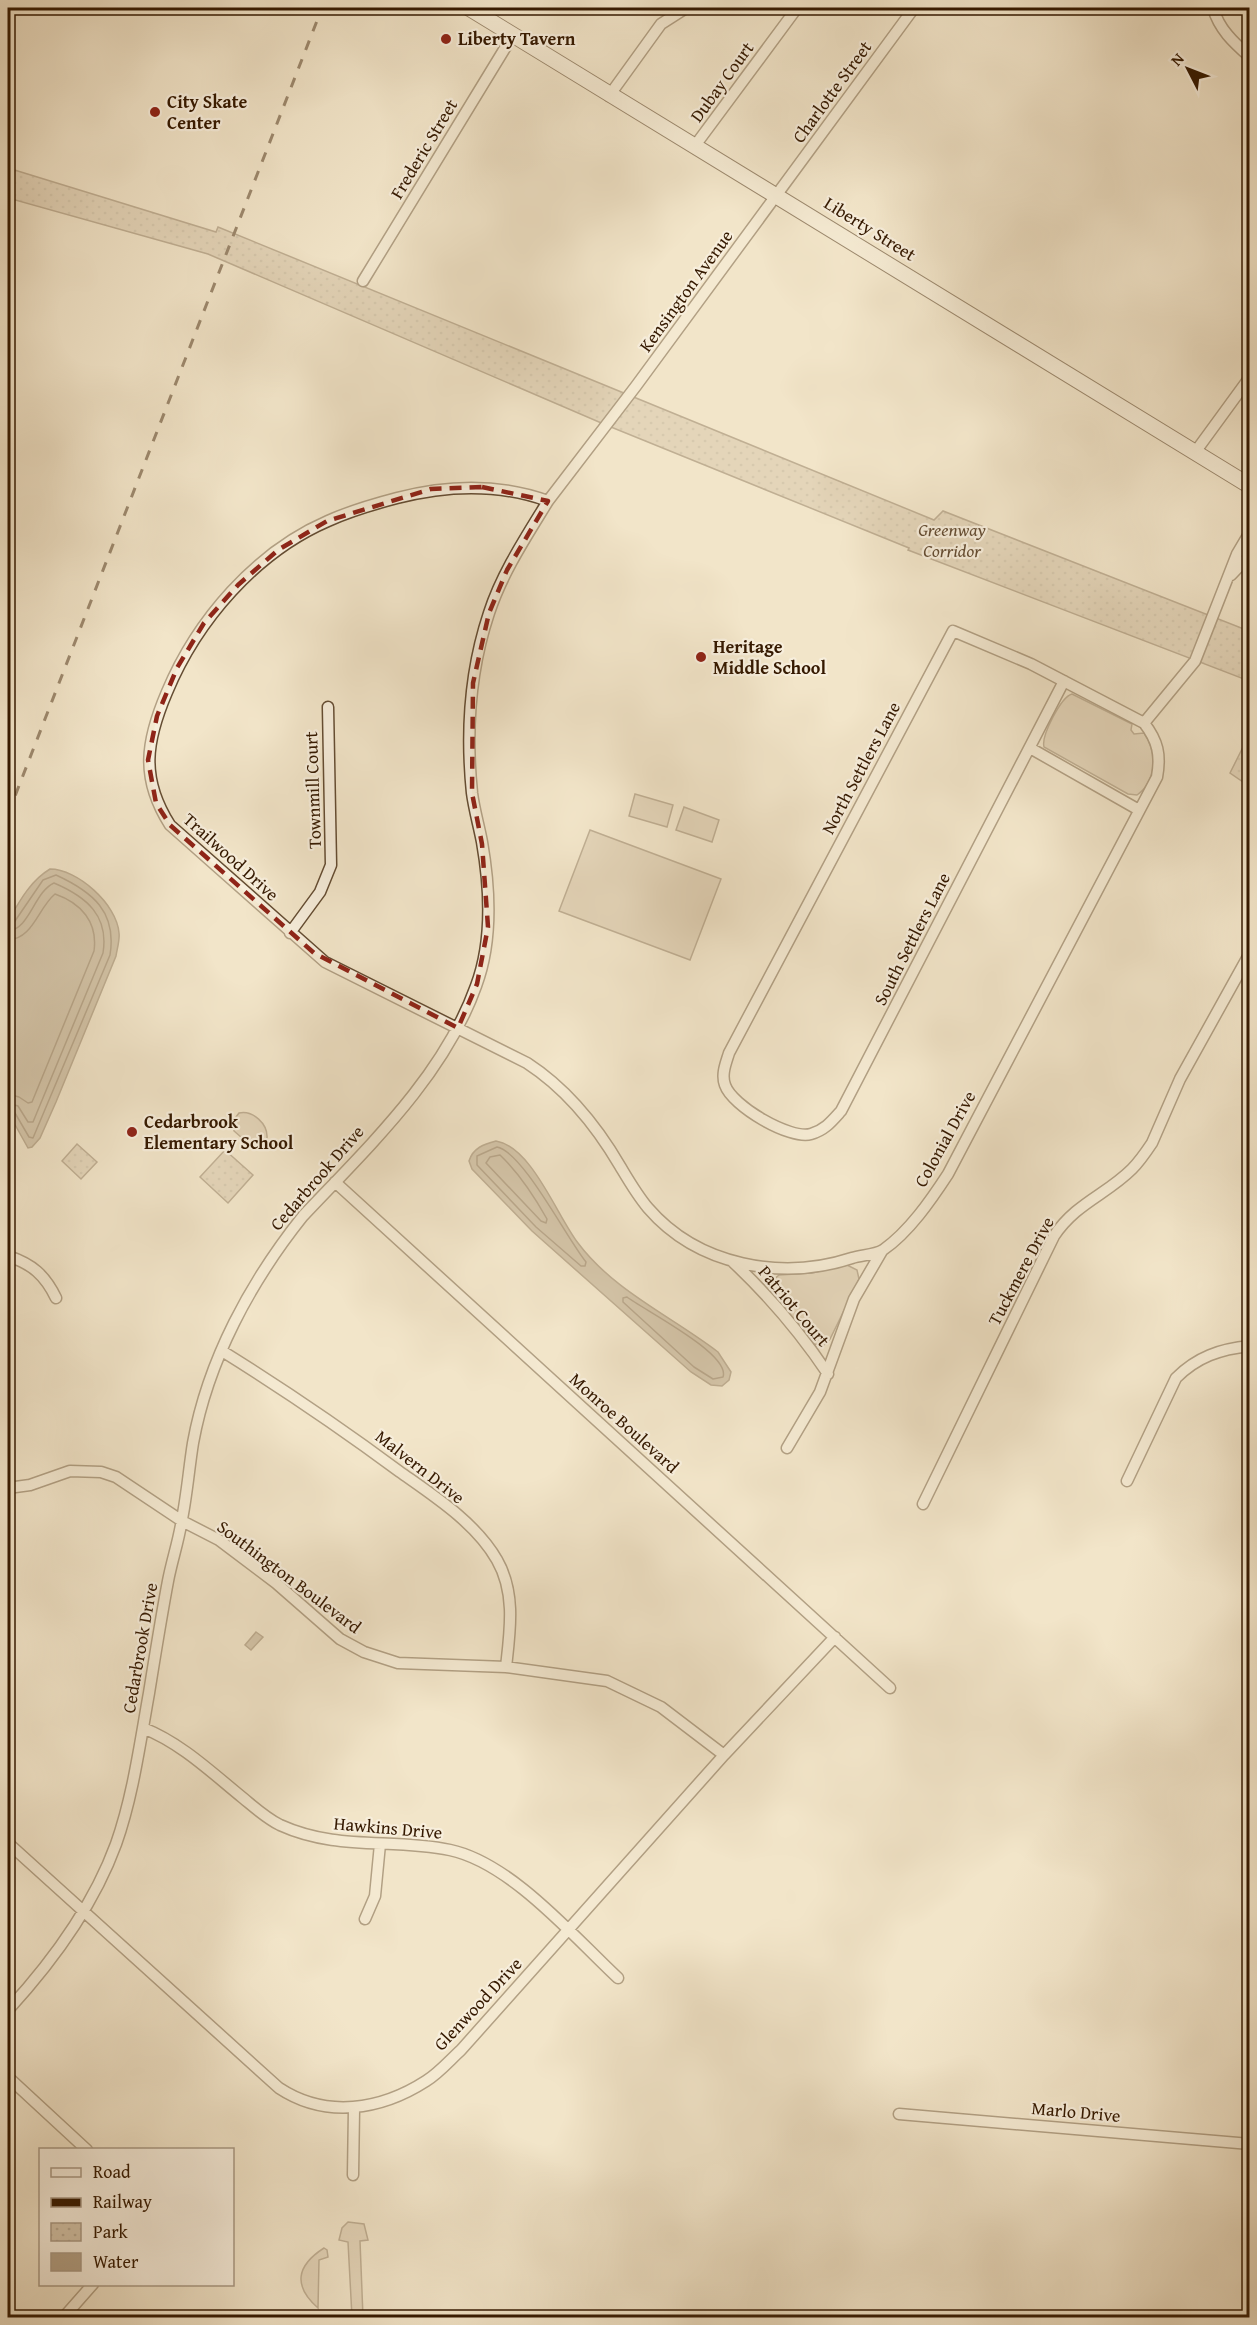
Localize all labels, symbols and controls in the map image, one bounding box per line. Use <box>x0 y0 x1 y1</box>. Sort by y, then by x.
place label: Liberty Tavern <box>458 25 576 52</box>
marker: Liberty Tavern <box>439 32 453 46</box>
street label: Charlotte Street <box>785 34 878 148</box>
street label: Dubay Court <box>683 35 760 128</box>
north arrow <box>1158 39 1218 99</box>
text: N <box>1164 47 1190 71</box>
place label: City Skate Center <box>167 88 247 136</box>
street label: Frederic Street <box>383 93 464 204</box>
marker: City Skate Center <box>148 105 162 119</box>
street label: Liberty Street <box>819 190 922 268</box>
street label: Kensington Avenue <box>632 224 739 357</box>
park label: Greenway Corridor <box>918 516 987 564</box>
place label: Heritage Middle School <box>713 633 826 681</box>
marker: Heritage Middle School <box>694 650 708 664</box>
street label: North Settlers Lane <box>814 697 907 839</box>
street label: Townmill Court <box>297 730 328 849</box>
street label: Trailwood Drive <box>177 806 285 907</box>
street label: South Settlers Lane <box>866 868 957 1010</box>
street label: Colonial Drive <box>907 1086 982 1192</box>
place label: Cedarbrook Elementary School <box>144 1108 294 1156</box>
street label: Cedarbrook Drive <box>263 1119 370 1236</box>
marker: Cedarbrook Elementary School <box>125 1125 139 1139</box>
street label: Tuckmere Drive <box>981 1212 1061 1330</box>
street label: Patriot Court <box>752 1259 837 1353</box>
street label: Monroe Boulevard <box>564 1366 685 1480</box>
street label: Malvern Drive <box>370 1423 471 1510</box>
street label: Southington Boulevard <box>211 1513 367 1640</box>
street label: Cedarbrook Drive <box>115 1581 164 1715</box>
street label: Hawkins Drive <box>333 1809 443 1846</box>
street label: Glenwood Drive <box>427 1951 528 2056</box>
street label: Marlo Drive <box>1030 2094 1122 2129</box>
legend <box>39 2148 234 2286</box>
text: Road <box>93 2158 131 2185</box>
text: Railway <box>93 2188 152 2215</box>
text: Park <box>93 2218 129 2245</box>
text: Water <box>93 2248 139 2275</box>

